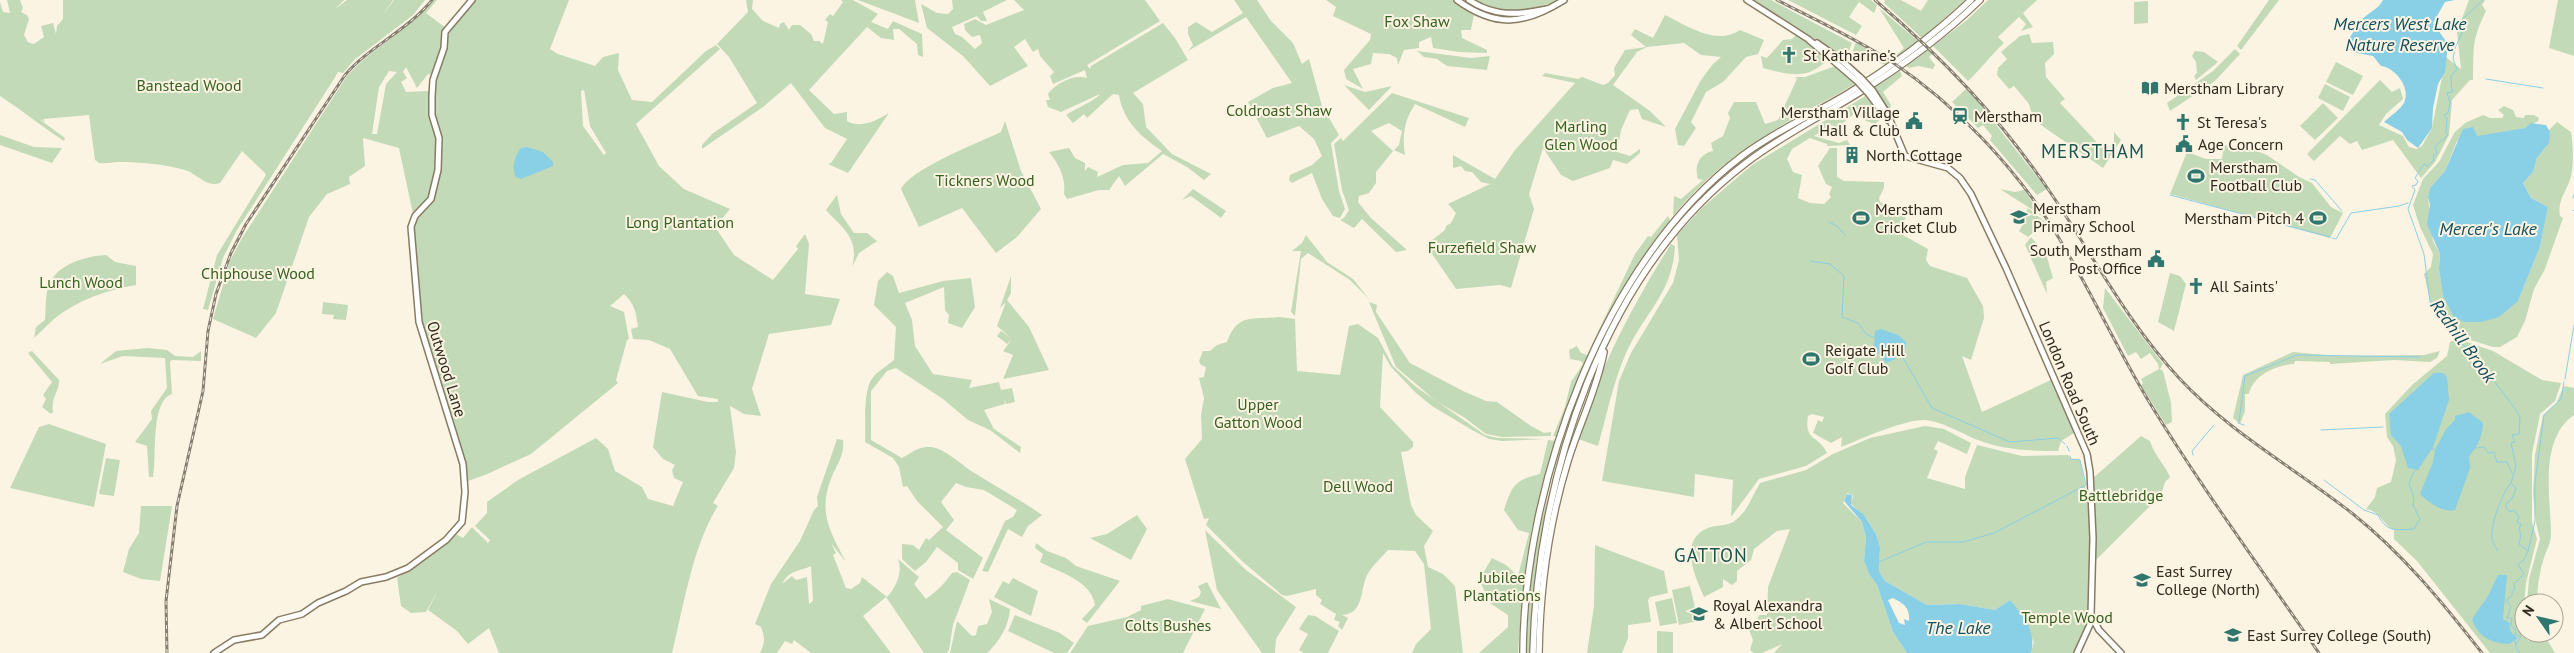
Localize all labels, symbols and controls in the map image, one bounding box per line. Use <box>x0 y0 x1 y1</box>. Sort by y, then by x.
park label: Fox Shaw <box>1384 11 1450 31</box>
water label: Mercers West Lake Nature Reserve <box>2333 12 2467 56</box>
church icon: St Katharine's <box>1779 45 1799 65</box>
place label: St Katharine's <box>1803 45 1896 65</box>
park label: Banstead Wood <box>137 75 242 95</box>
library icon: Merstham Library <box>2140 78 2160 98</box>
place label: Merstham Library <box>2164 78 2284 98</box>
park label: Coldroast Shaw <box>1226 100 1332 120</box>
place label: Merstham Village Hall & Club <box>1781 102 1900 140</box>
station icon: Merstham <box>1950 106 1970 126</box>
place label: Merstham <box>1974 106 2042 126</box>
public building icon: Merstham Village Hall & Club <box>1904 111 1924 131</box>
church icon: St Teresa's <box>2173 112 2193 132</box>
place label: St Teresa's <box>2197 112 2267 132</box>
park label: Marling Glen Wood <box>1544 116 1618 154</box>
public building icon: Age Concern <box>2174 134 2194 154</box>
place label: Age Concern <box>2198 134 2283 154</box>
district label: MERSTHAM <box>2041 139 2145 163</box>
building icon: North Cottage <box>1842 145 1862 165</box>
place label: North Cottage <box>1866 145 1962 165</box>
place label: Merstham Football Club <box>2210 157 2302 195</box>
sports icon: Merstham Football Club <box>2186 166 2206 186</box>
park label: Tickners Wood <box>935 170 1035 190</box>
place label: Merstham Primary School <box>2033 198 2135 236</box>
place label: Merstham Cricket Club <box>1875 199 1957 237</box>
school or university icon: Merstham Primary School <box>2009 207 2029 227</box>
sports icon: Merstham Cricket Club <box>1851 208 1871 228</box>
place label: Merstham Pitch 4 <box>2184 208 2304 228</box>
sports icon: Merstham Pitch 4 <box>2308 208 2328 228</box>
park label: Long Plantation <box>626 212 734 232</box>
water label: Mercer's Lake <box>2439 217 2537 240</box>
park label: Furzefield Shaw <box>1428 237 1537 257</box>
place label: South Merstham Post Office <box>2030 240 2142 278</box>
public building icon: South Merstham Post Office <box>2146 249 2166 269</box>
park label: Chiphouse Wood <box>201 263 315 283</box>
park label: Lunch Wood <box>39 272 123 292</box>
church icon: All Saints' <box>2186 276 2206 296</box>
place label: All Saints' <box>2210 276 2278 296</box>
water label: Redhill Brook <box>2425 294 2502 388</box>
street label: London Road South <box>2035 318 2105 448</box>
street label: Outwood Lane <box>423 319 471 419</box>
place label: Reigate Hill Golf Club <box>1825 340 1905 378</box>
sports icon: Reigate Hill Golf Club <box>1801 349 1821 369</box>
park label: Upper Gatton Wood <box>1214 394 1302 432</box>
park label: Dell Wood <box>1323 476 1393 496</box>
park label: Battlebridge <box>2079 485 2163 505</box>
district label: GATTON <box>1674 543 1748 567</box>
place label: East Surrey College (North) <box>2156 561 2260 599</box>
park label: Jubilee Plantations <box>1463 567 1541 605</box>
school or university icon: East Surrey College (North) <box>2132 570 2152 590</box>
north arrow <box>2514 593 2564 643</box>
place label: Royal Alexandra & Albert School <box>1713 595 1823 633</box>
text: N <box>2518 602 2538 620</box>
school or university icon: Royal Alexandra & Albert School <box>1689 604 1709 624</box>
park label: Temple Wood <box>2021 607 2113 627</box>
park label: Colts Bushes <box>1125 615 1212 635</box>
water label: The Lake <box>1925 616 1991 639</box>
school or university icon: East Surrey College (South) <box>2223 625 2243 645</box>
place label: East Surrey College (South) <box>2247 625 2431 645</box>

